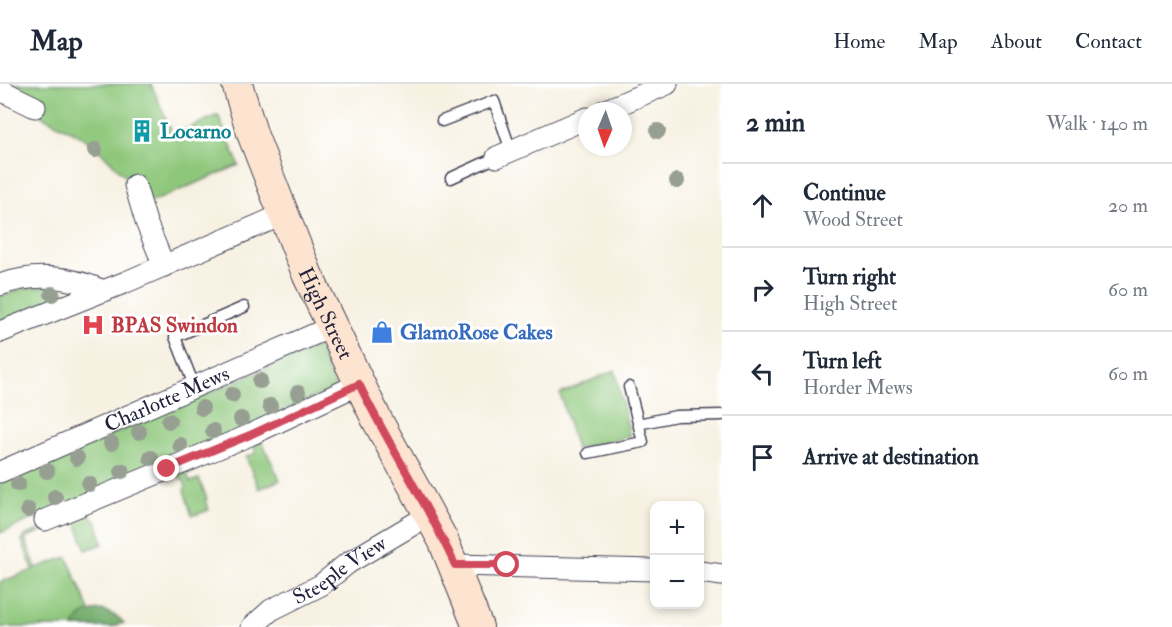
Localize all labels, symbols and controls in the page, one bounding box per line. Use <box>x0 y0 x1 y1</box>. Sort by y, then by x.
text: Map <box>30 24 83 59</box>
text: Home <box>833 28 885 55</box>
text: Map <box>918 28 958 55</box>
text: About <box>991 28 1042 55</box>
text: Contact <box>1075 28 1142 55</box>
north arrow <box>578 102 632 156</box>
text: 2 min <box>746 107 805 139</box>
text: Walk · 140 m <box>1046 111 1148 136</box>
building icon: Locarno <box>129 118 155 144</box>
place label: Locarno <box>160 118 231 145</box>
text: Continue <box>803 179 886 207</box>
icon: ahead <box>746 189 779 222</box>
text: 20 m <box>1108 193 1148 218</box>
text: Wood Street <box>803 207 903 232</box>
street label: High Street <box>292 263 359 364</box>
text: Turn right <box>803 263 896 291</box>
icon: right <box>746 273 779 306</box>
text: 60 m <box>1108 277 1148 302</box>
text: High Street <box>803 291 897 316</box>
hospital icon: BPAS Swindon <box>80 312 106 338</box>
place label: BPAS Swindon <box>111 312 238 339</box>
shop icon: GlamoRose Cakes <box>369 319 395 345</box>
place label: GlamoRose Cakes <box>400 319 553 346</box>
text: Turn left <box>803 347 882 375</box>
icon: left <box>746 357 779 390</box>
street label: Charlotte Mews <box>100 360 233 438</box>
text: 60 m <box>1108 361 1148 386</box>
text: Horder Mews <box>803 375 913 400</box>
icon: arrive <box>746 441 779 474</box>
text: Arrive at destination <box>803 443 979 471</box>
route end <box>153 455 179 481</box>
map controls <box>650 501 704 609</box>
button: + <box>650 501 704 555</box>
street label: Steeple View <box>288 529 392 610</box>
route start <box>493 551 519 577</box>
button: − <box>650 555 704 609</box>

